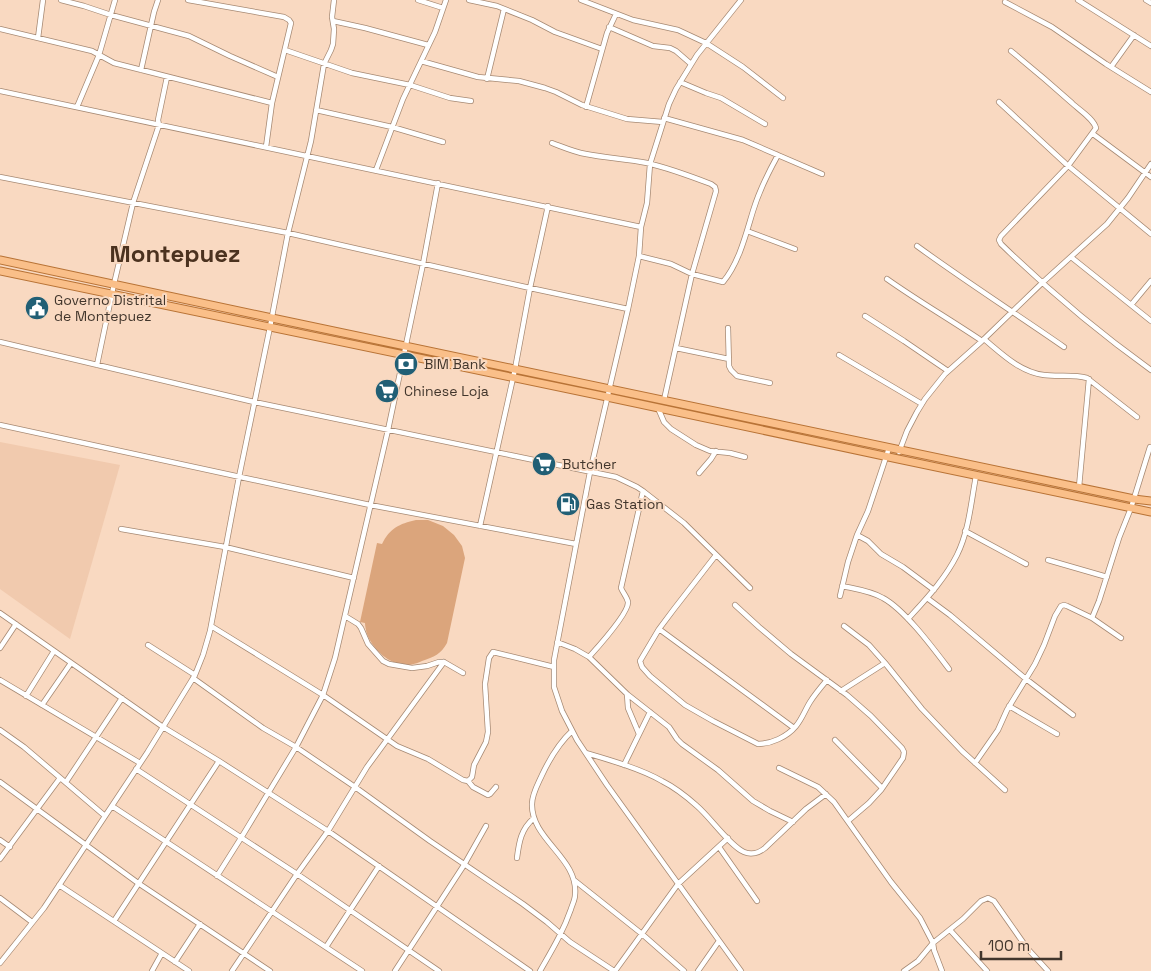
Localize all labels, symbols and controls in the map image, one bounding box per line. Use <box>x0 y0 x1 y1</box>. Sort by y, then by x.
district label: Montepuez <box>110 238 240 269</box>
place label: Governo Distrital de Montepuez <box>54 291 166 325</box>
public building icon: Governo Distrital de Montepuez <box>24 295 50 321</box>
bank icon: BIM Bank <box>393 351 419 377</box>
place label: BIM Bank <box>424 355 486 373</box>
supermarket icon: Chinese Loja <box>374 378 400 404</box>
place label: Chinese Loja <box>404 382 489 400</box>
supermarket icon: Butcher <box>531 451 557 477</box>
place label: Butcher <box>562 455 617 473</box>
fuel station icon: Gas Station <box>555 491 581 517</box>
place label: Gas Station <box>586 495 664 513</box>
scale bar <box>981 928 1061 960</box>
text: 100 m <box>988 936 1030 955</box>

